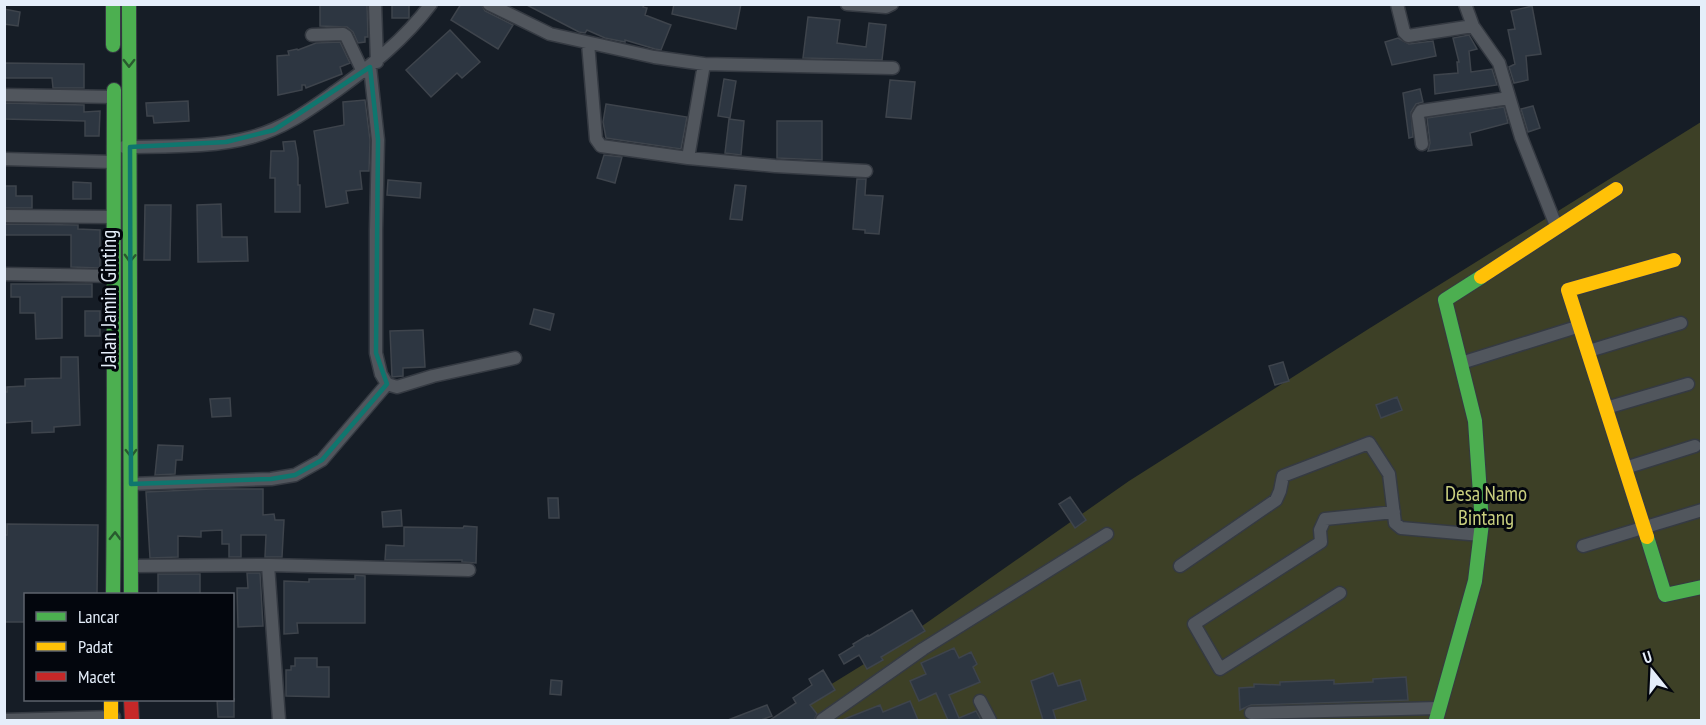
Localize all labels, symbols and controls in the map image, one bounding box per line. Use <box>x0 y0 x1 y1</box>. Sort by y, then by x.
one-way arrow <box>123 58 135 67</box>
street label: Jalan Jamin Ginting <box>95 230 122 369</box>
one-way arrow <box>123 253 136 262</box>
one-way arrow <box>125 448 137 457</box>
park label: Desa Namo Bintang <box>1445 480 1527 531</box>
one-way arrow <box>108 532 121 541</box>
legend <box>24 593 234 701</box>
text: Lancar <box>78 605 119 628</box>
text: Padat <box>78 635 113 658</box>
north arrow <box>1622 641 1682 701</box>
text: U <box>1640 646 1654 668</box>
text: Macet <box>78 665 115 688</box>

